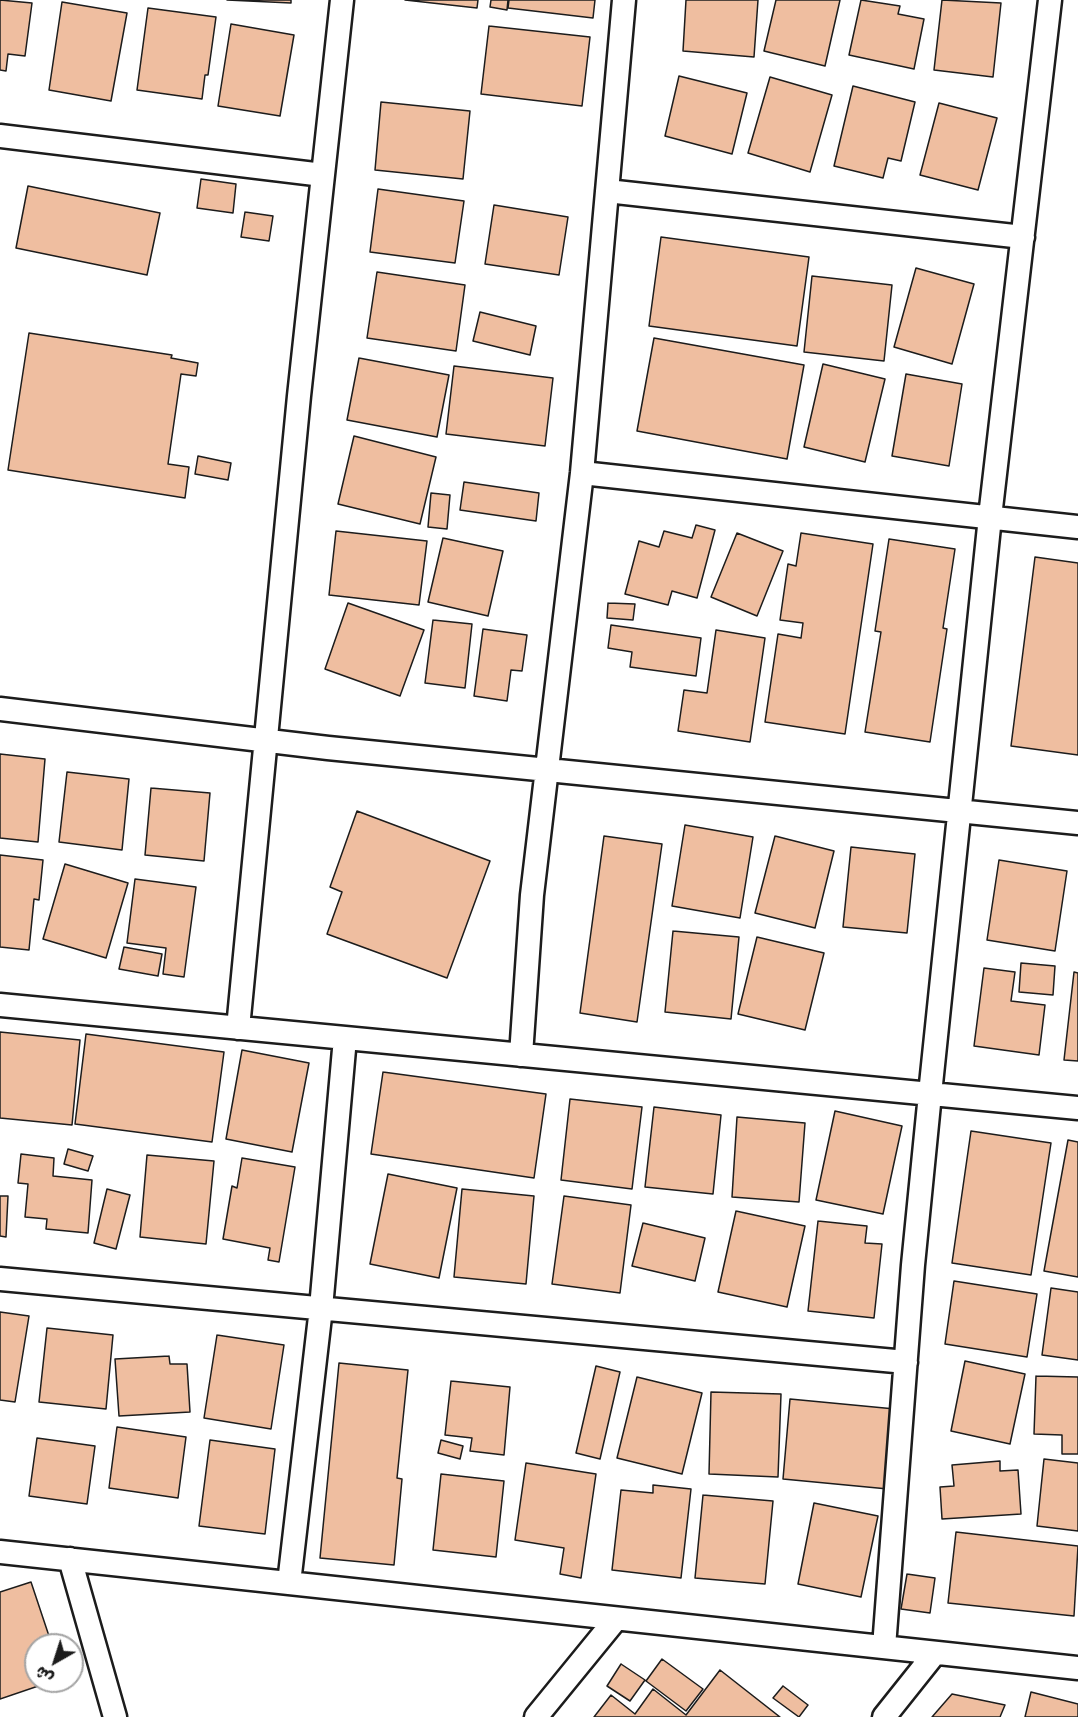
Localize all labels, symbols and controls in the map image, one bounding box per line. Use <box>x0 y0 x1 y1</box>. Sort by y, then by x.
north arrow <box>24 1633 84 1693</box>
text: ش <box>30 1661 58 1690</box>

